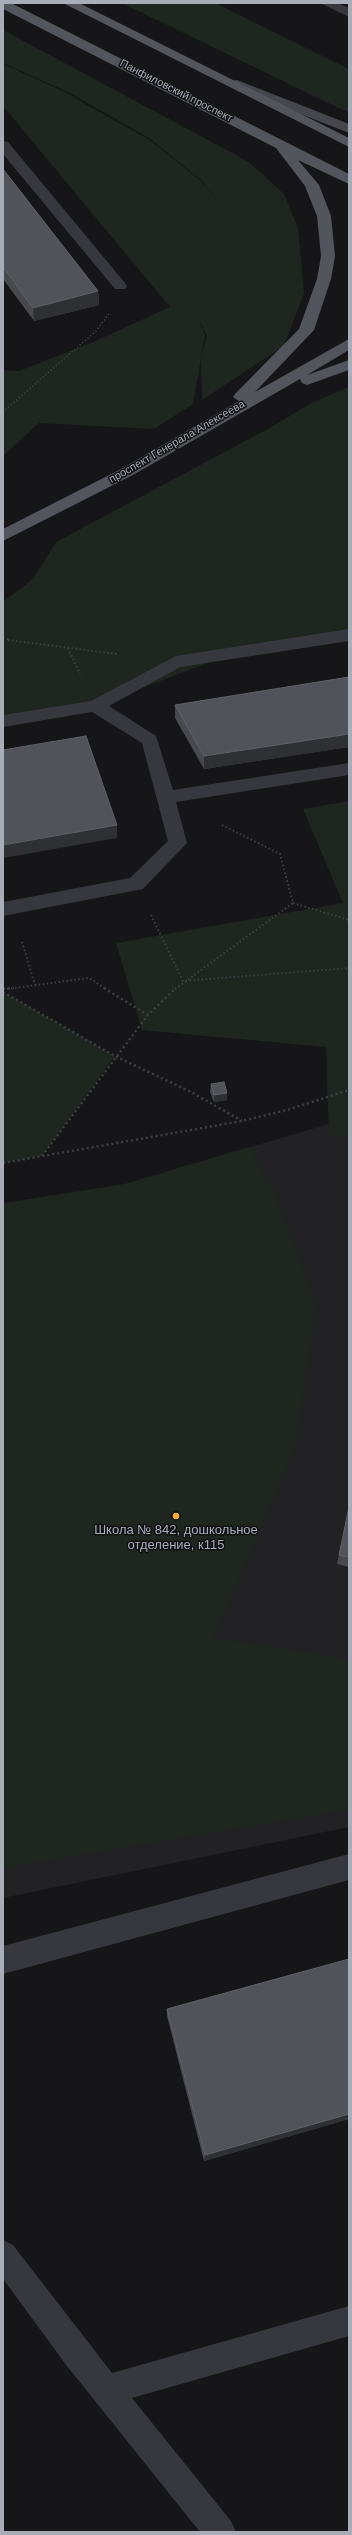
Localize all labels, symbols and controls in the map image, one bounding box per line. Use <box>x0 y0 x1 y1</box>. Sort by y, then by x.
street label: Панфиловский проспект <box>117 57 235 125</box>
street label: проспект Генерала Алексеева <box>107 398 247 486</box>
marker: Школа № 842, дошкольное отделение, к115 <box>171 1511 181 1521</box>
place label: Школа № 842, дошкольное отделение, к115 <box>94 1522 258 1553</box>

